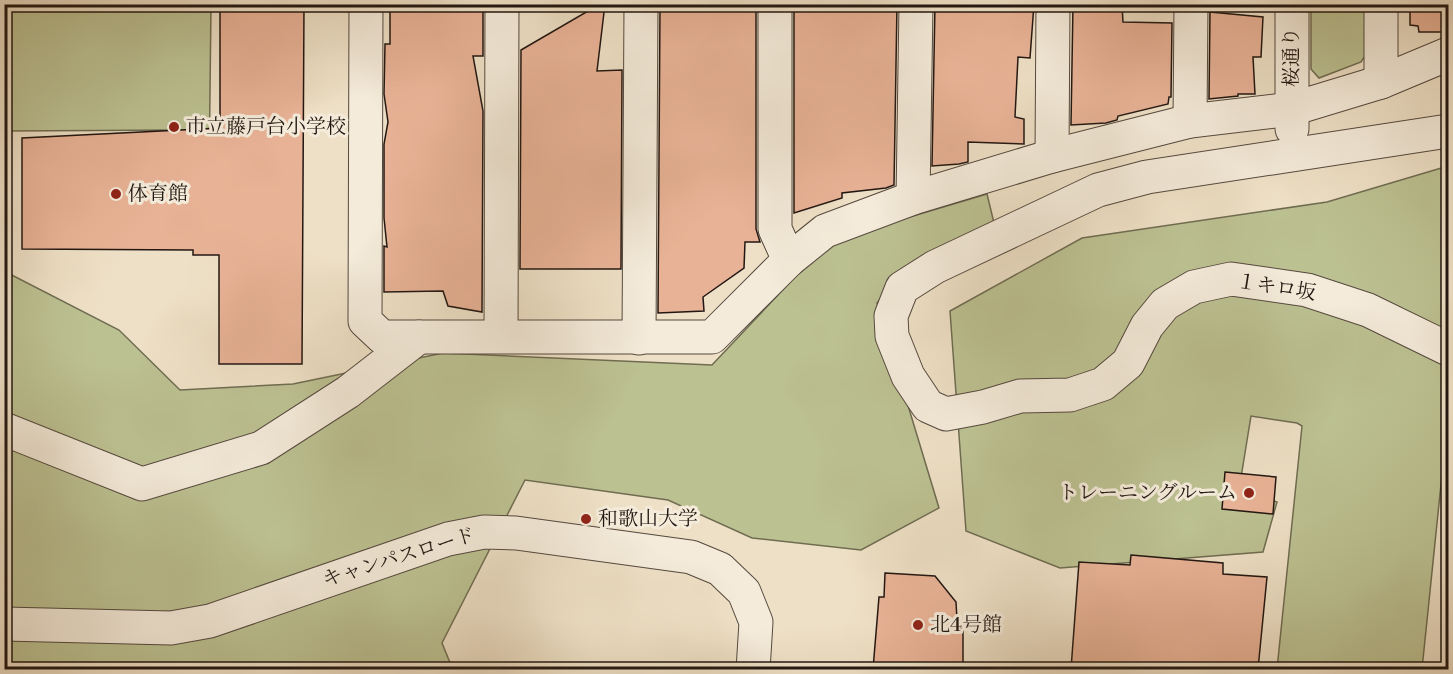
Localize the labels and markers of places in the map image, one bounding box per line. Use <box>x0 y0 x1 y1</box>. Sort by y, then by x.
place label: 市立藤戸台小学校 <box>186 115 346 140</box>
marker: 市立藤戸台小学校 <box>167 120 181 134</box>
place label: 体育館 <box>128 182 188 207</box>
marker: 体育館 <box>109 187 123 201</box>
place label: トレーニングルーム <box>1058 481 1237 506</box>
marker: トレーニングルーム <box>1242 486 1256 500</box>
place label: 和歌山大学 <box>598 507 698 532</box>
marker: 和歌山大学 <box>579 512 593 526</box>
place label: 北4号館 <box>930 613 1002 638</box>
marker: 北4号館 <box>911 618 925 632</box>

